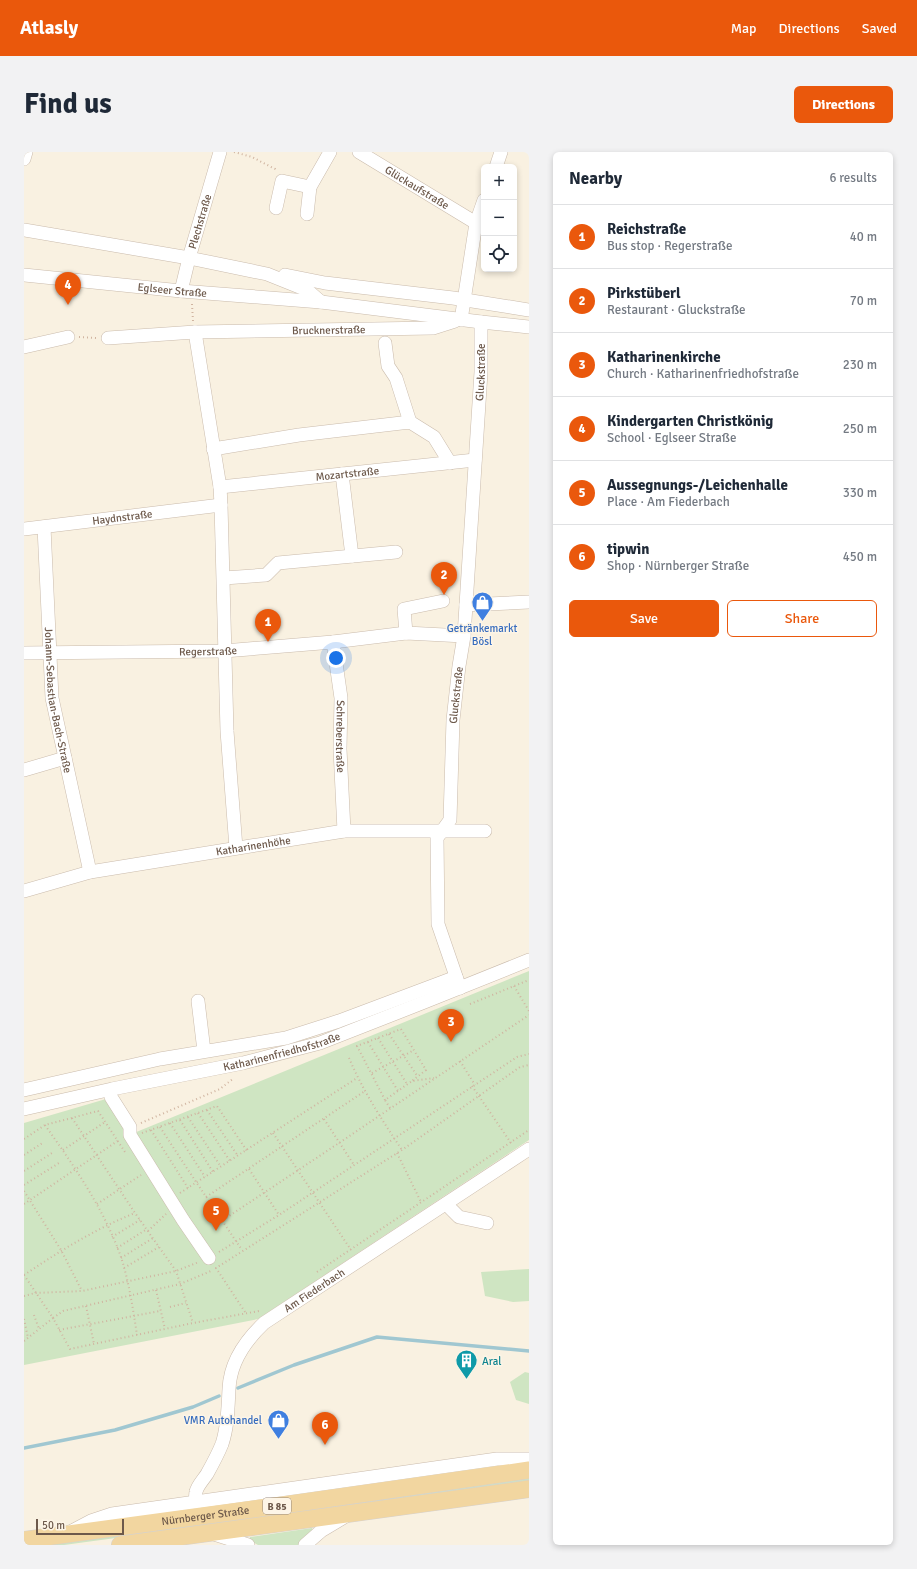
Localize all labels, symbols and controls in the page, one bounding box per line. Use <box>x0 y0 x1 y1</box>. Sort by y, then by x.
text: Atlasly <box>20 16 78 40</box>
text: Map <box>731 20 757 37</box>
text: Directions <box>779 20 840 37</box>
text: Saved <box>862 20 897 37</box>
button: Directions <box>794 86 893 123</box>
text: Find us <box>24 87 112 121</box>
street label: Glückaufstraße <box>382 163 451 212</box>
map controls <box>481 164 517 272</box>
button: + <box>481 164 517 200</box>
text: Nearby <box>569 168 622 189</box>
text: 6 results <box>829 170 877 186</box>
street label: Plechstraße <box>186 193 214 251</box>
button: − <box>481 200 517 236</box>
text: Reichstraße <box>607 220 686 238</box>
text: 1 <box>578 229 586 245</box>
text: 40 m <box>850 229 877 245</box>
button: locate <box>481 236 517 272</box>
text: Bus stop · Regerstraße <box>607 238 732 254</box>
pin: 4 <box>55 272 81 305</box>
street label: Eglseer Straße <box>137 281 207 300</box>
text: Pirkstüberl <box>607 284 681 302</box>
text: 2 <box>578 293 586 309</box>
text: 70 m <box>850 293 877 309</box>
text: Restaurant · Gluckstraße <box>607 302 746 318</box>
street label: Brucknerstraße <box>292 323 366 337</box>
street label: Gluckstraße <box>473 343 488 401</box>
text: Katharinenkirche <box>607 348 721 366</box>
text: 3 <box>578 357 586 373</box>
text: 230 m <box>843 357 877 373</box>
text: Church · Katharinenfriedhofstraße <box>607 366 799 382</box>
text: Kindergarten Christkönig <box>607 412 773 430</box>
text: 4 <box>578 421 586 437</box>
text: 250 m <box>843 421 877 437</box>
text: School · Eglseer Straße <box>607 430 736 446</box>
street label: Mozartstraße <box>315 464 380 484</box>
text: Aussegnungs-/Leichenhalle <box>607 476 788 494</box>
text: 5 <box>578 485 586 501</box>
text: 330 m <box>843 485 877 501</box>
text: Place · Am Fiederbach <box>607 494 730 510</box>
street label: Haydnstraße <box>92 507 153 528</box>
text: tipwin <box>607 540 649 558</box>
text: 6 <box>578 549 586 565</box>
text: 450 m <box>843 549 877 565</box>
text: Shop · Nürnberger Straße <box>607 558 749 574</box>
pin: 2 <box>431 562 457 595</box>
shop icon: Getränkemarkt Bösl <box>469 589 495 622</box>
button: Save <box>569 600 719 637</box>
button: Share <box>727 600 877 637</box>
pin: 1 <box>255 609 281 642</box>
place label: Getränkemarkt Bösl <box>447 622 517 648</box>
street label: Johann-Sebastian-Bach-Straße <box>42 627 74 774</box>
street label: Regerstraße <box>179 644 238 658</box>
your location <box>326 648 346 668</box>
street label: Gluckstraße <box>447 666 466 724</box>
street label: Schreberstraße <box>333 700 347 773</box>
street label: Katharinenhöhe <box>215 834 292 859</box>
pin: 3 <box>438 1009 464 1042</box>
street label: Katharinenfriedhofstraße <box>222 1030 342 1074</box>
pin: 5 <box>203 1198 229 1231</box>
street label: Am Fiederbach <box>282 1266 347 1315</box>
building icon: Aral <box>453 1348 479 1381</box>
place label: Aral <box>482 1355 502 1368</box>
shop icon: VMR Autohandel <box>265 1407 291 1440</box>
pin: 6 <box>312 1412 338 1445</box>
place label: VMR Autohandel <box>184 1414 262 1427</box>
road number: B 85 <box>263 1498 291 1514</box>
street label: Nürnberger Straße <box>161 1504 250 1528</box>
scale bar <box>36 1517 124 1536</box>
text: 50 m <box>42 1519 65 1532</box>

